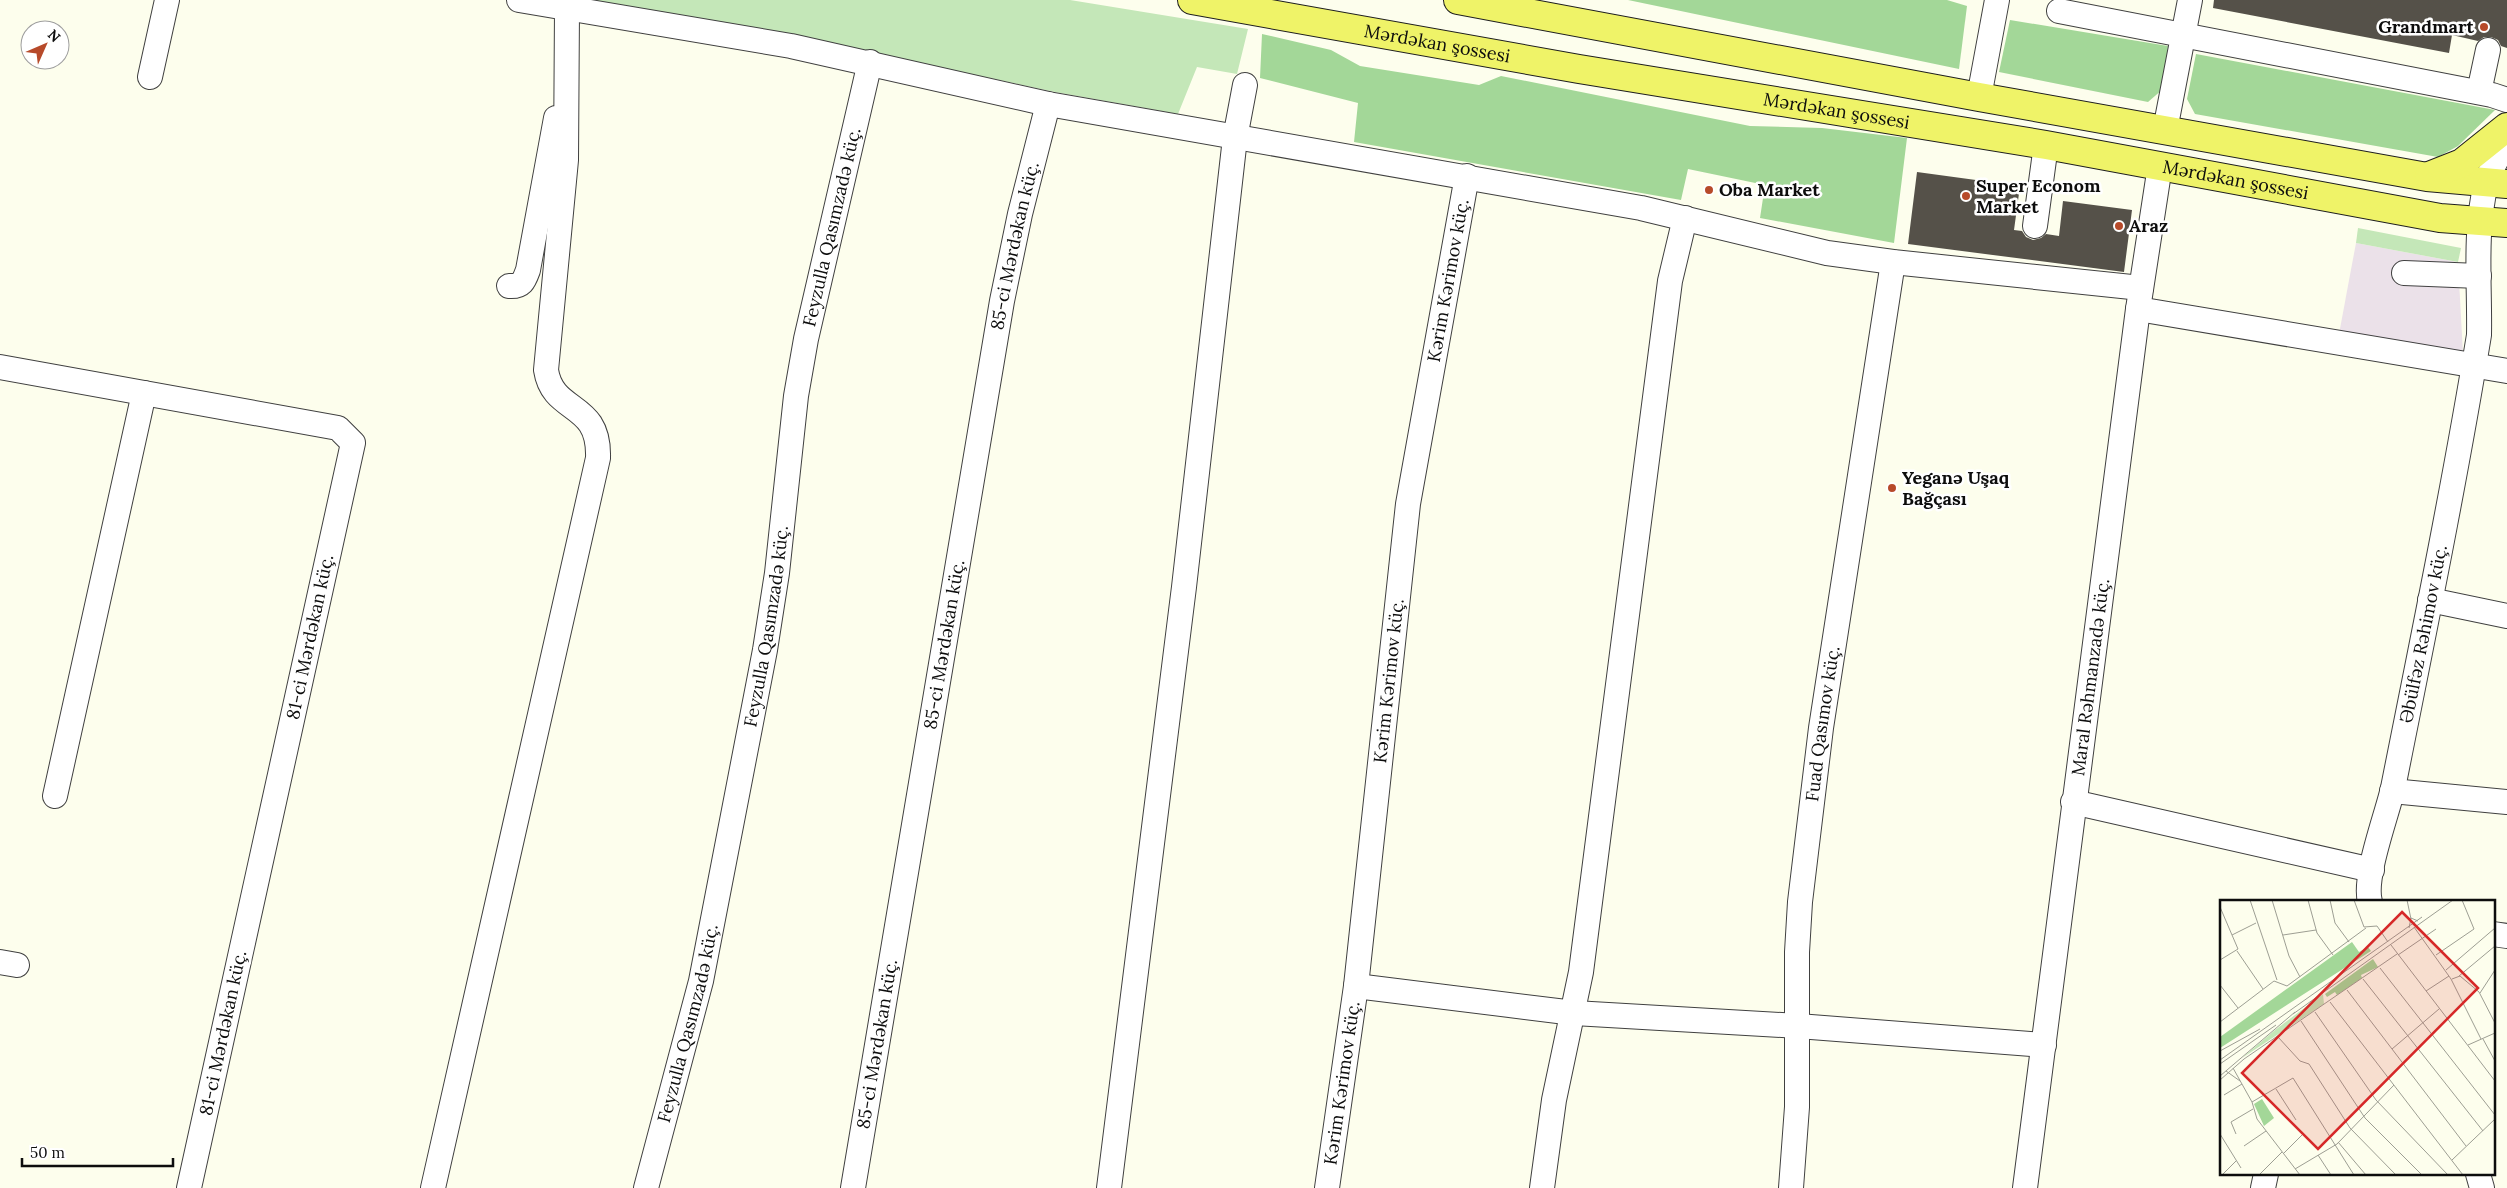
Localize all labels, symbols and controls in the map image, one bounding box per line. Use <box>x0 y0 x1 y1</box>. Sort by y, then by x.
place label: Grandmart <box>2378 15 2475 38</box>
street label: Mərdəkan şossesi <box>1362 19 1512 68</box>
north arrow <box>20 20 70 70</box>
marker: Grandmart <box>2478 21 2490 33</box>
text: N <box>44 26 65 46</box>
street label: Mərdəkan şossesi <box>1762 87 1911 134</box>
street label: Feyzulla Qasımzadə küç. <box>797 125 866 329</box>
street label: Mərdəkan şossesi <box>2161 155 2310 204</box>
street label: 85-ci Mərdəkan küç. <box>985 159 1044 332</box>
place label: Super Econom Market <box>1976 174 2101 218</box>
place label: Oba Market <box>1719 178 1820 201</box>
marker: Oba Market <box>1703 184 1715 196</box>
marker: Super Econom Market <box>1960 190 1972 202</box>
street label: Kərim Kərimov küç. <box>1422 197 1474 364</box>
place label: Araz <box>2129 214 2168 237</box>
marker: Araz <box>2113 220 2125 232</box>
place label: Yeganə Uşaq Bağçası <box>1902 466 2010 510</box>
marker: Yeganə Uşaq Bağçası <box>1886 482 1898 494</box>
street label: Feyzulla Qasımzadə küç. <box>738 524 793 729</box>
street label: Əbülfəz Rəhimov küç. <box>2394 543 2452 725</box>
street label: 81-ci Mərdəkan küç. <box>281 552 338 722</box>
street label: 85-ci Mərdəkan küç. <box>918 558 969 731</box>
street label: Maral Rəhmanzadə küç. <box>2066 577 2114 777</box>
street label: Kərim Kərimov küç. <box>1368 597 1409 764</box>
street label: Fuad Qasımov küç. <box>1800 644 1845 803</box>
inset map <box>2220 900 2494 1176</box>
street label: Feyzulla Qasımzadə küç. <box>652 922 723 1125</box>
street label: 81-ci Mərdəkan küç. <box>194 948 251 1118</box>
street label: 85-ci Mərdəkan küç. <box>851 957 902 1131</box>
street label: Kərim Kərimov küç. <box>1318 999 1365 1167</box>
scale bar <box>22 1136 174 1168</box>
text: 50 m <box>30 1143 65 1162</box>

